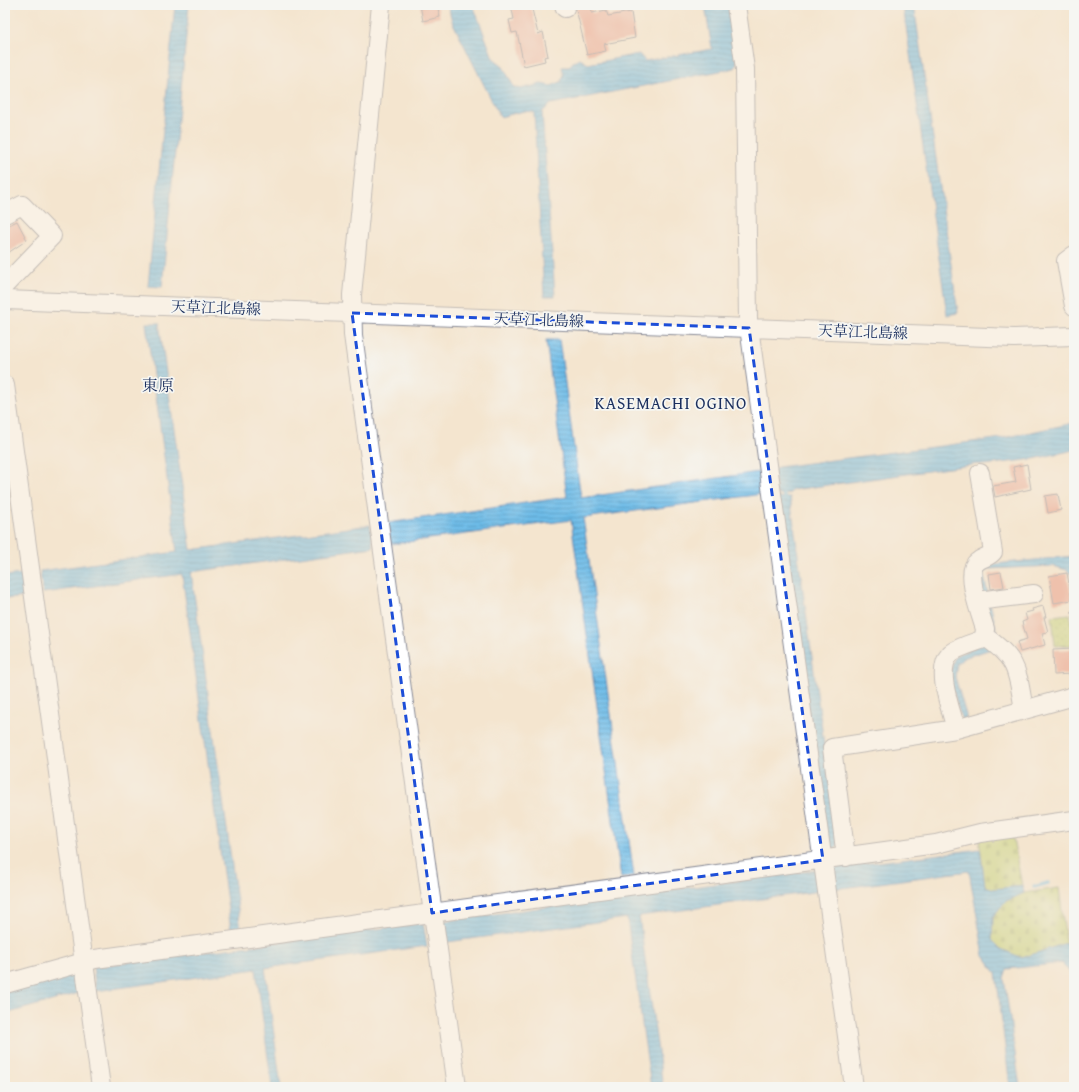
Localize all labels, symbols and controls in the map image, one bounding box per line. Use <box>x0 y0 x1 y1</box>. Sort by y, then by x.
street label: 天草江北島線 <box>171 295 261 320</box>
street label: 天草江北島線 <box>494 307 584 332</box>
street label: 天草江北島線 <box>818 319 908 344</box>
district label: 東原 <box>142 373 174 397</box>
district label: KASEMACHI OGINO <box>595 390 747 415</box>

